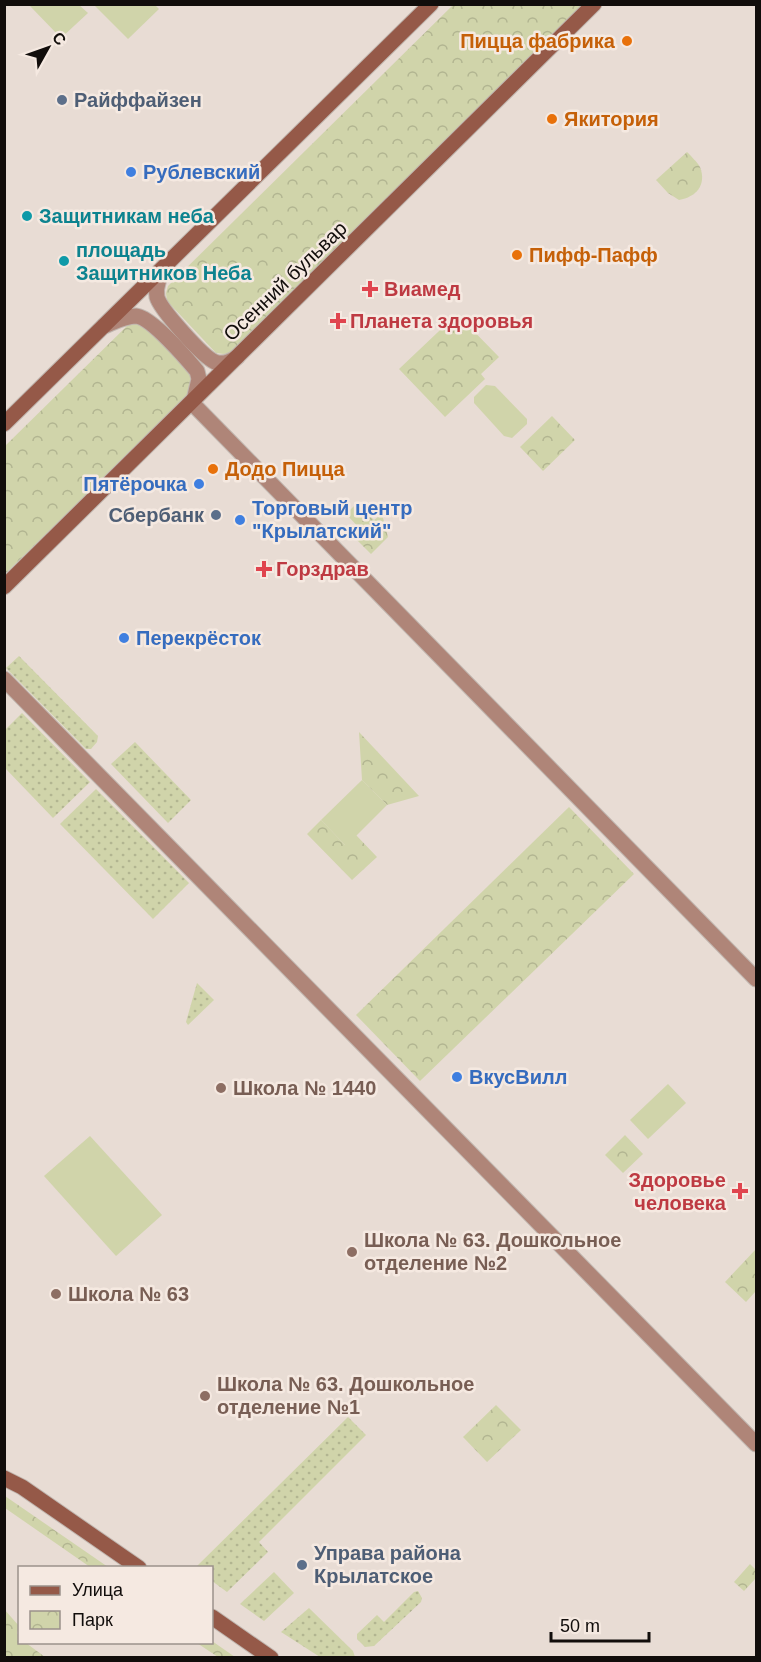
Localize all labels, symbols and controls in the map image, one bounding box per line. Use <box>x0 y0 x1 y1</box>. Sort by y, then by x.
north arrow <box>18 18 78 78</box>
text: С <box>49 29 70 49</box>
place label: Пицца фабрика <box>460 30 616 52</box>
marker: Пицца фабрика <box>620 34 634 48</box>
place label: Райффайзен <box>74 89 202 111</box>
marker: Райффайзен <box>55 93 69 107</box>
place label: Якитория <box>564 108 659 130</box>
marker: Якитория <box>545 112 559 126</box>
place label: Рублевский <box>143 161 260 183</box>
marker: Рублевский <box>124 165 138 179</box>
place label: Защитникам неба <box>39 205 215 227</box>
marker: Защитникам неба <box>20 209 34 223</box>
street label: Осенний бульвар <box>219 217 351 345</box>
place label: площадь Защитников Неба <box>76 239 252 284</box>
place label: Пифф-Пафф <box>529 244 658 266</box>
marker: Пифф-Пафф <box>510 248 524 262</box>
marker: площадь Защитников Неба <box>57 254 71 268</box>
place label: Виамед <box>384 278 461 300</box>
marker: Виамед <box>361 280 379 298</box>
place label: Планета здоровья <box>350 310 533 332</box>
marker: Планета здоровья <box>331 314 345 328</box>
place label: Додо Пицца <box>225 458 345 480</box>
marker: Додо Пицца <box>206 462 220 476</box>
place label: Пятёрочка <box>83 473 188 495</box>
marker: Пятёрочка <box>192 477 206 491</box>
place label: Торговый центр "Крылатский" <box>252 497 412 542</box>
place label: Сбербанк <box>109 504 205 526</box>
marker: Сбербанк <box>209 508 223 522</box>
marker: Торговый центр "Крылатский" <box>233 513 247 527</box>
place label: Горздрав <box>276 558 369 580</box>
marker: Горздрав <box>257 562 271 576</box>
place label: Перекрёсток <box>136 627 262 649</box>
marker: Перекрёсток <box>117 631 131 645</box>
place label: ВкусВилл <box>469 1066 567 1088</box>
marker: ВкусВилл <box>450 1070 464 1084</box>
place label: Школа № 1440 <box>233 1077 376 1099</box>
marker: Школа № 1440 <box>214 1081 228 1095</box>
place label: Здоровье человека <box>628 1169 727 1214</box>
marker: Здоровье человека <box>731 1182 749 1200</box>
place label: Школа № 63. Дошкольное отделение №2 <box>364 1229 621 1274</box>
marker: Школа № 63. Дошкольное отделение №2 <box>345 1245 359 1259</box>
place label: Школа № 63 <box>68 1283 189 1305</box>
marker: Школа № 63 <box>49 1287 63 1301</box>
place label: Школа № 63. Дошкольное отделение №1 <box>217 1373 474 1418</box>
marker: Школа № 63. Дошкольное отделение №1 <box>198 1389 212 1403</box>
place label: Управа района Крылатское <box>314 1542 462 1587</box>
marker: Управа района Крылатское <box>295 1558 309 1572</box>
legend <box>18 1566 213 1644</box>
text: Улица <box>72 1580 124 1600</box>
scale bar <box>551 1605 648 1643</box>
text: Парк <box>72 1610 113 1630</box>
text: 50 m <box>560 1616 600 1636</box>

